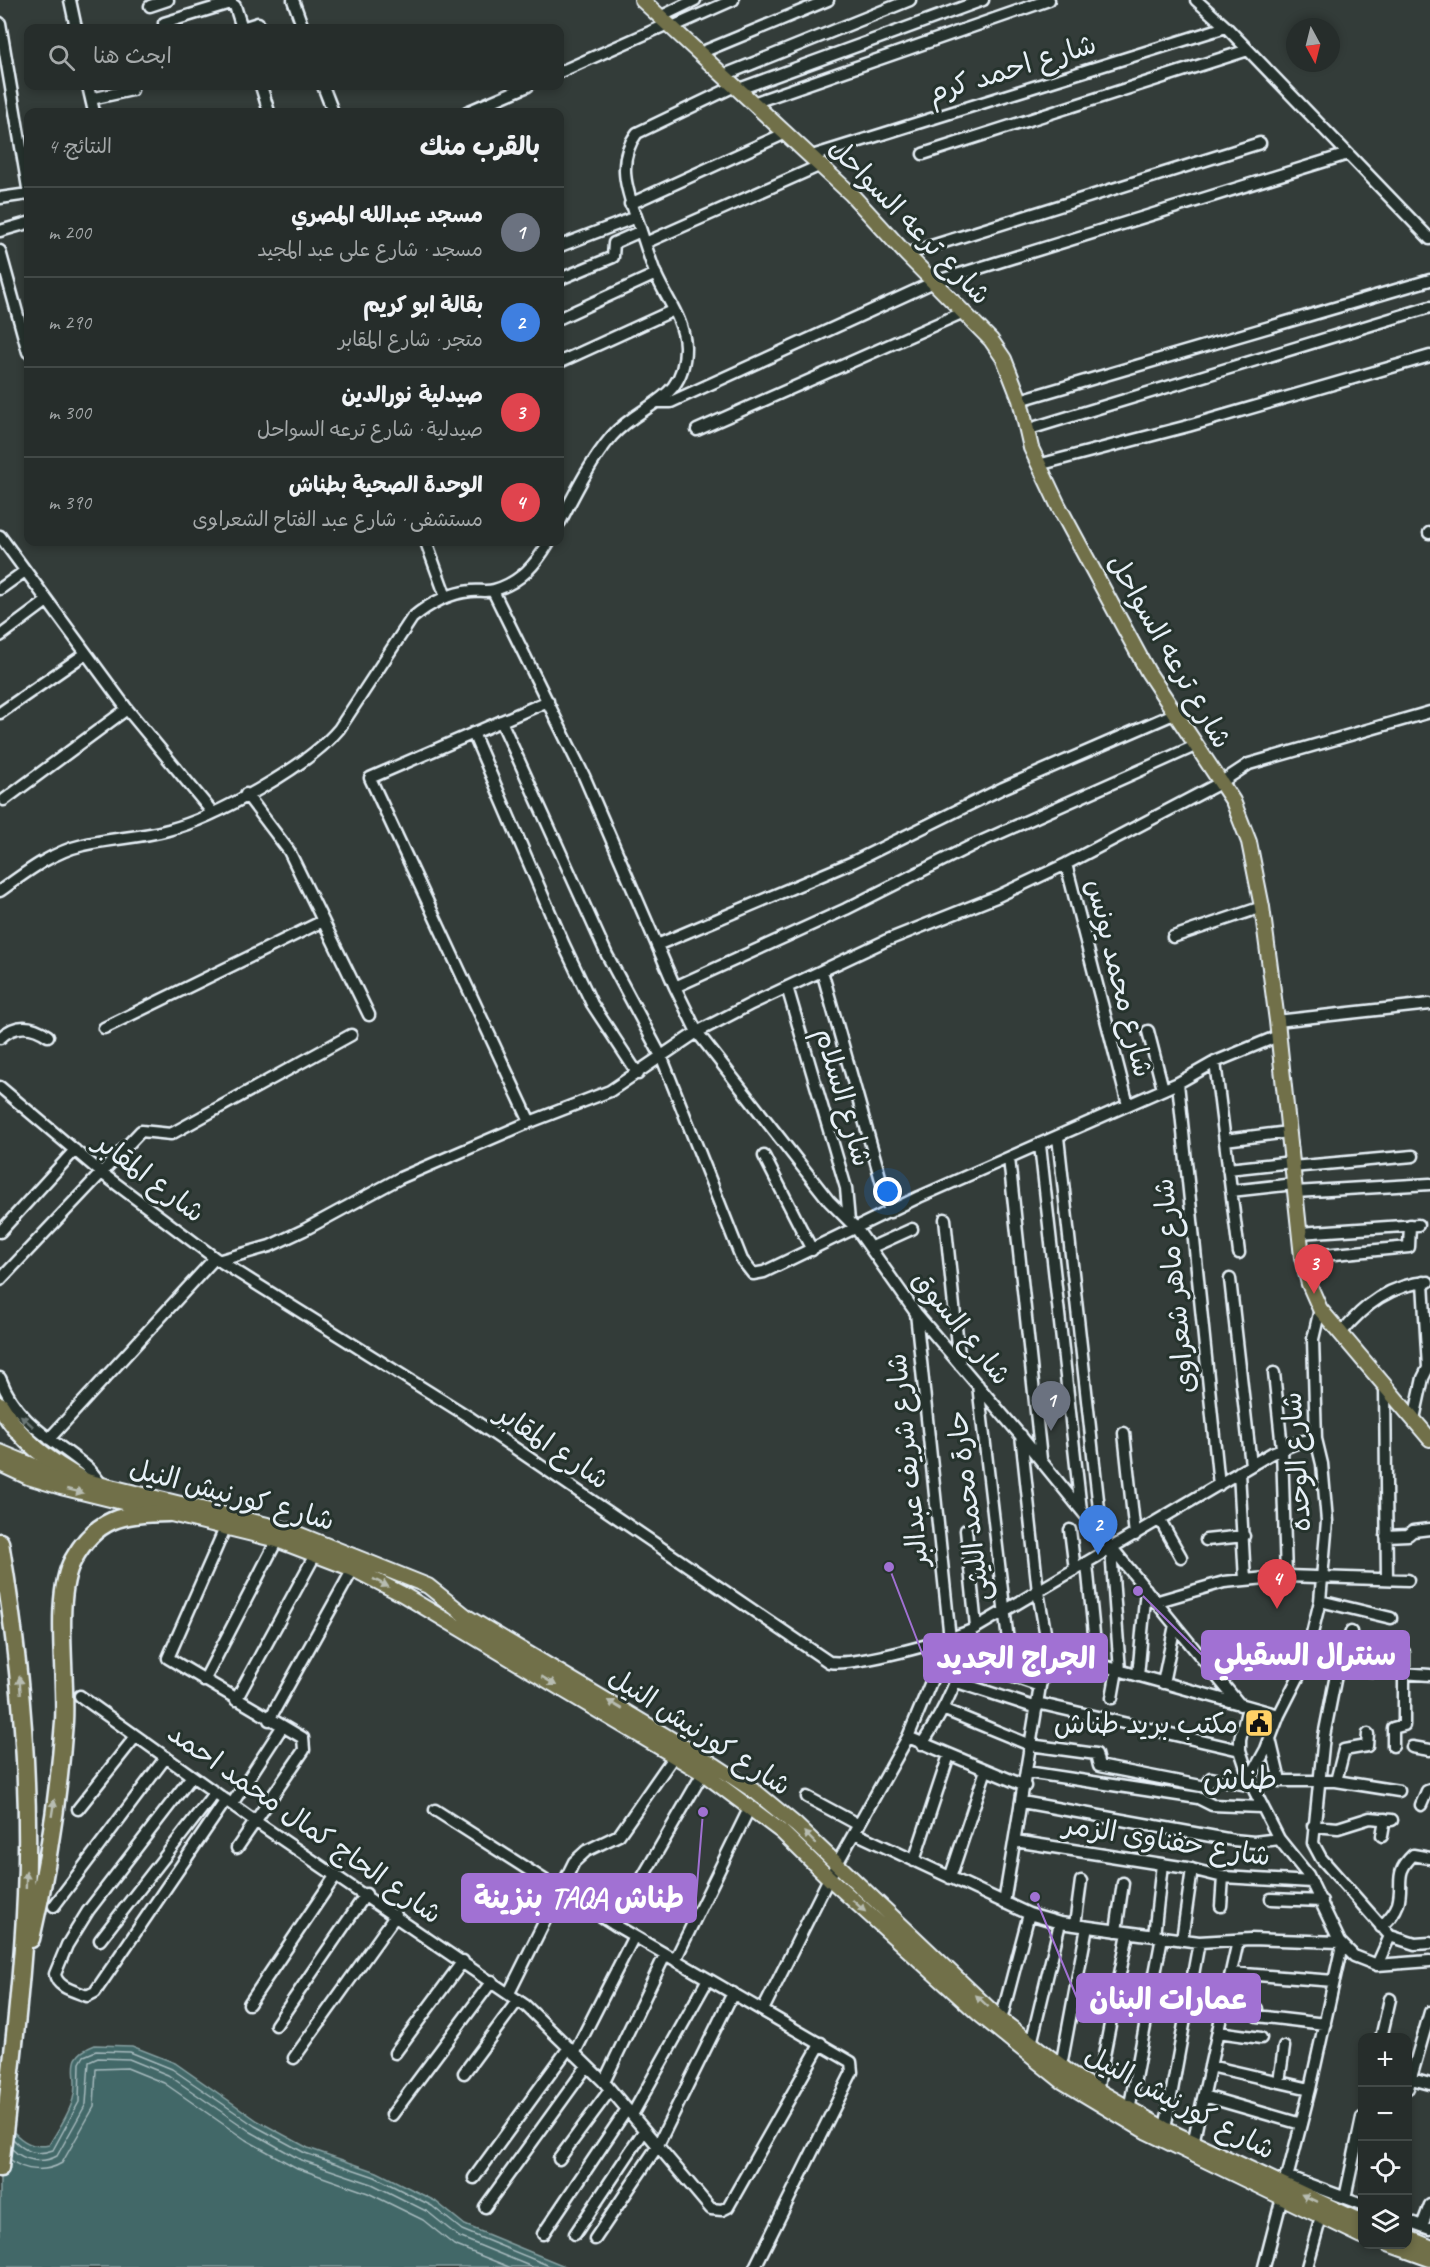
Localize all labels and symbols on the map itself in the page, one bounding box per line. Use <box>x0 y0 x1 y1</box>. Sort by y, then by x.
north arrow <box>1286 18 1340 72</box>
street label: شارع احمد كرم <box>924 26 1102 114</box>
street label: شارع ترعه السواحل <box>820 130 999 313</box>
street label: شارع ترعه السواحل <box>1098 547 1240 756</box>
street label: شارع محمد يونس <box>1077 875 1162 1081</box>
street label: شارع السلام <box>804 1024 880 1171</box>
street label: شارع المقابر <box>85 1123 212 1231</box>
street label: شارع ماهر شعراوى <box>1145 1176 1205 1395</box>
your location <box>873 1177 902 1206</box>
pin: 3 <box>1294 1244 1334 1294</box>
street label: شارع السوق <box>903 1262 1019 1393</box>
street label: شارع شريف عبدالبر <box>878 1351 938 1570</box>
pin: 1 <box>1032 1382 1070 1431</box>
street label: شارع الوحده <box>1274 1391 1320 1533</box>
street label: شارع المقابر <box>487 1394 616 1498</box>
street label: حارة محمد الليثى <box>939 1408 997 1604</box>
one-way arrow <box>20 1414 35 1428</box>
street label: شارع كورنيش النيل <box>125 1450 338 1540</box>
one-way arrow <box>65 1486 84 1496</box>
pin: 2 <box>1078 1506 1118 1555</box>
pin: 4 <box>1258 1560 1296 1609</box>
one-way arrow <box>372 1578 389 1588</box>
callout: سنترال السقيلي <box>1202 1631 1409 1679</box>
callout: الجراج الجديد <box>924 1634 1107 1682</box>
text: سنترال السقيلي <box>1214 1636 1396 1681</box>
text: الجراج الجديد <box>936 1639 1096 1677</box>
street label: شارع كورنيش النيل <box>601 1659 798 1805</box>
one-way arrow <box>15 1676 25 1695</box>
one-way arrow <box>541 1676 557 1687</box>
one-way arrow <box>607 1699 623 1710</box>
place label: مكتب بريد طناش <box>1054 1706 1238 1741</box>
public building icon: مكتب بريد طناش <box>1243 1707 1275 1739</box>
street label: شارع الحاج كمال محمد احمد <box>160 1715 449 1933</box>
district label: طناش <box>1203 1758 1277 1799</box>
one-way arrow <box>48 1799 57 1818</box>
street label: شارع حفناوى الزمر <box>1059 1806 1273 1876</box>
one-way arrow <box>803 1832 817 1846</box>
one-way arrow <box>21 1871 31 1890</box>
callout: بنزينة TAQA طناش <box>462 1874 696 1922</box>
text: بنزينة TAQA طناش <box>474 1879 684 1917</box>
one-way arrow <box>852 1898 866 1912</box>
callout: عمارات البنان <box>1077 1974 1260 2022</box>
text: عمارات البنان <box>1089 1980 1249 2018</box>
one-way arrow <box>974 1994 989 2008</box>
street label: شارع كورنيش النيل <box>1078 2037 1281 2169</box>
one-way arrow <box>1300 2194 1317 2203</box>

